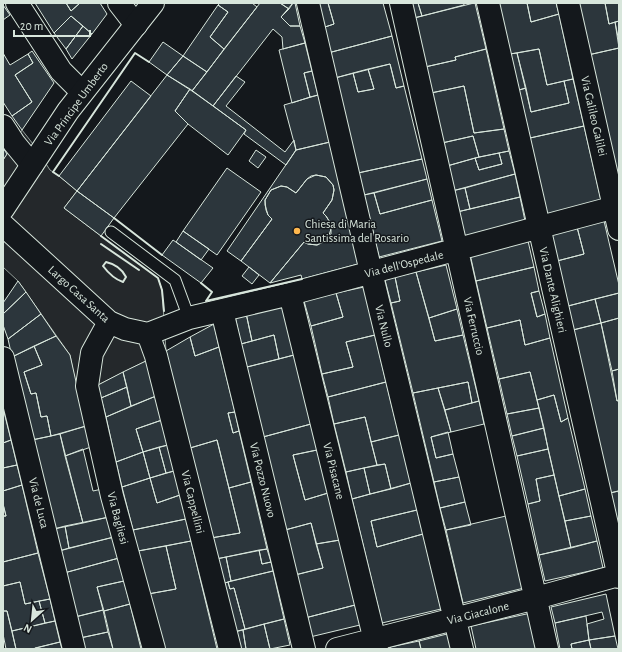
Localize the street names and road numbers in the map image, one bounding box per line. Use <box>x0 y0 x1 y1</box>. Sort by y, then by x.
street label: Via Principe Umberto <box>42 60 110 148</box>
street label: Via Galileo Galilei <box>579 75 609 157</box>
street label: Via Dante Alighieri <box>537 246 569 334</box>
street label: Via dell'Ospedale <box>363 248 445 280</box>
street label: Largo Casa Santa <box>46 263 112 325</box>
street label: Via Ferruccio <box>461 296 487 356</box>
street label: Via Nullo <box>373 304 395 349</box>
street label: Via Pozzo Nuovo <box>248 441 278 519</box>
street label: Via Pisacane <box>321 441 347 501</box>
street label: Via Cappellini <box>179 469 207 535</box>
street label: Via de Luca <box>27 476 51 530</box>
street label: Via Bagliesi <box>105 490 131 546</box>
street label: Via Giacalone <box>446 600 510 626</box>

